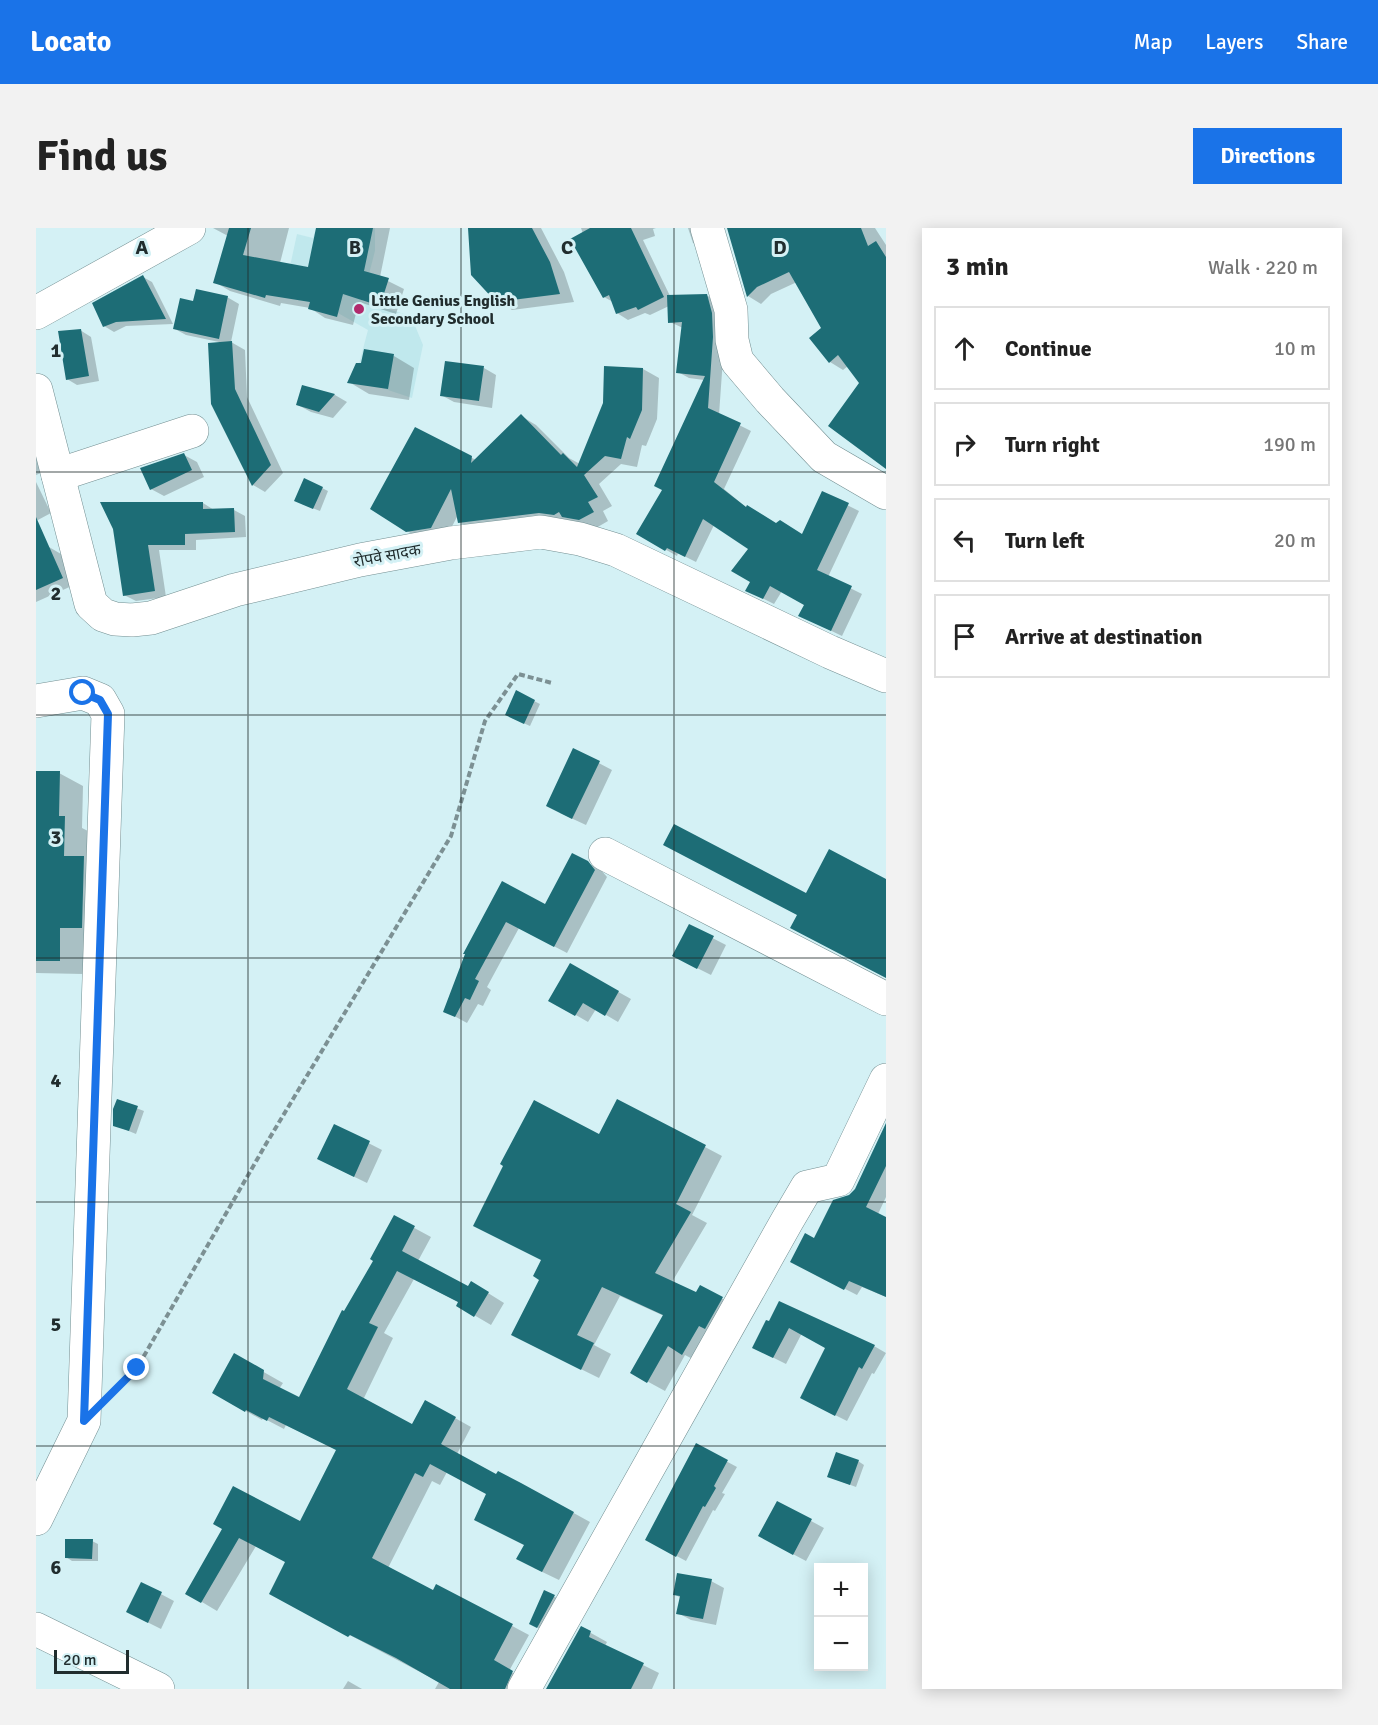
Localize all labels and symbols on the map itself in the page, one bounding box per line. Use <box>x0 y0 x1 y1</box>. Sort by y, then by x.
text: A <box>136 235 149 260</box>
text: B <box>349 235 361 260</box>
text: C <box>561 235 573 260</box>
text: D <box>773 235 787 260</box>
place label: Little Genius English Secondary School <box>371 291 516 329</box>
marker: Little Genius English Secondary School <box>352 302 366 316</box>
text: 1 <box>51 338 62 363</box>
street label: रोपवे सादक <box>352 540 423 572</box>
text: 2 <box>51 581 61 606</box>
route start <box>69 679 95 705</box>
text: 3 <box>51 825 61 850</box>
text: 4 <box>51 1068 62 1093</box>
text: 5 <box>51 1312 61 1337</box>
route end <box>123 1354 149 1380</box>
text: 6 <box>51 1555 62 1580</box>
scale bar <box>54 1647 129 1674</box>

